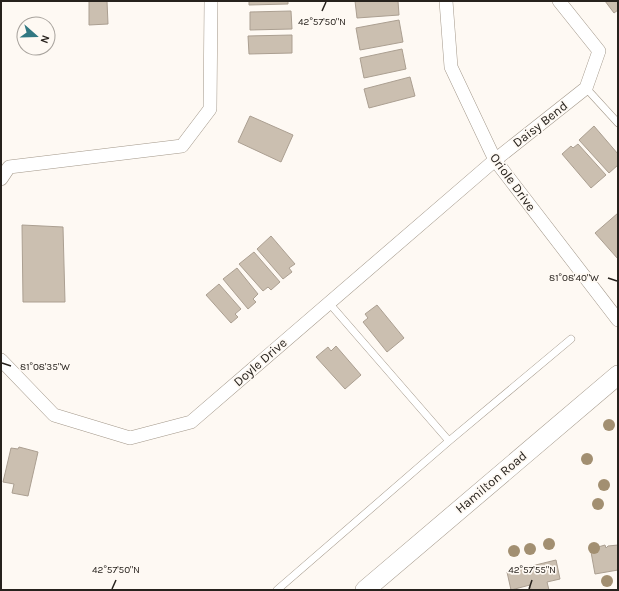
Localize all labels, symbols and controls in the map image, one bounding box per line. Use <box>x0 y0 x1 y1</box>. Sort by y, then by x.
north arrow <box>16 16 56 56</box>
text: 42°57'50"N <box>298 16 346 28</box>
text: N <box>37 33 52 45</box>
street label: Daisy Bend <box>510 98 570 150</box>
street label: Oriole Drive <box>487 150 539 214</box>
text: 81°08'40"W <box>549 272 599 284</box>
street label: Doyle Drive <box>230 335 290 389</box>
text: 81°08'35"W <box>20 361 70 373</box>
street label: Hamilton Road <box>452 448 530 516</box>
text: 42°57'50"N <box>92 564 140 576</box>
text: 42°57'55"N <box>508 564 556 576</box>

